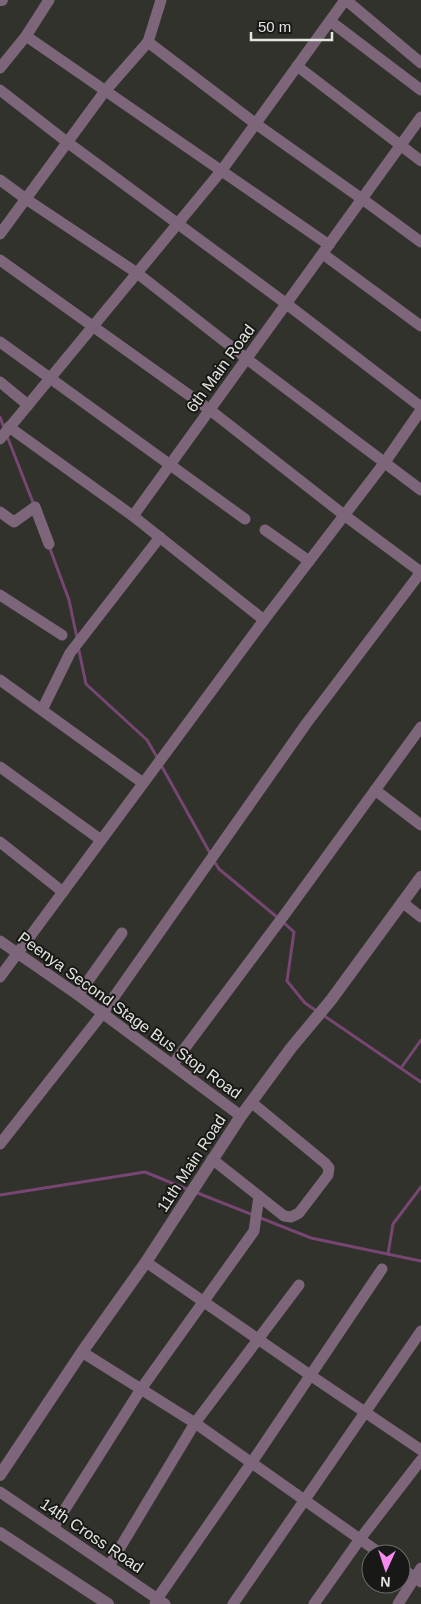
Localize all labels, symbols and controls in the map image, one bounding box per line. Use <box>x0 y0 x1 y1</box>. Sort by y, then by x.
scale bar <box>251 10 332 42</box>
text: 50 m <box>258 18 291 35</box>
street label: 6th Main Road <box>183 321 258 415</box>
street label: Peenya Second Stage Bus Stop Road <box>15 929 244 1102</box>
street label: 11th Main Road <box>154 1112 229 1215</box>
street label: 14th Cross Road <box>37 1495 146 1576</box>
north arrow <box>361 1544 411 1594</box>
text: N <box>380 1574 391 1590</box>

